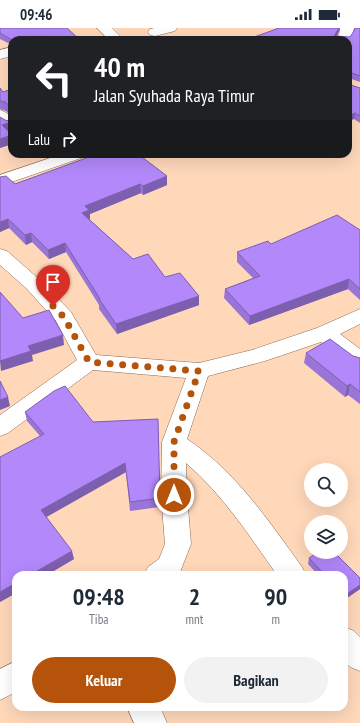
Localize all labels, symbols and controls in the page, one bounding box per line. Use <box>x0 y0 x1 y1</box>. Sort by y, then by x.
text: 09:46 <box>20 5 52 24</box>
text: 40 m <box>94 48 145 85</box>
icon: left <box>28 52 80 104</box>
text: Jalan Syuhada Raya Timur <box>94 84 254 107</box>
icon: right <box>58 128 80 150</box>
text: Lalu <box>28 130 50 149</box>
pin <box>36 265 70 306</box>
icon: arrive <box>42 271 64 293</box>
map controls <box>304 463 348 559</box>
button: search <box>304 463 348 507</box>
position arrow <box>153 474 195 516</box>
button: layers <box>304 515 348 559</box>
text: 09:48 <box>73 581 125 612</box>
text: 2 <box>189 581 200 612</box>
text: 90 <box>264 581 287 612</box>
text: Tiba <box>89 611 109 628</box>
text: mnt <box>186 611 203 628</box>
text: m <box>271 611 280 628</box>
button: Keluar <box>32 657 176 703</box>
button: Bagikan <box>184 657 328 703</box>

